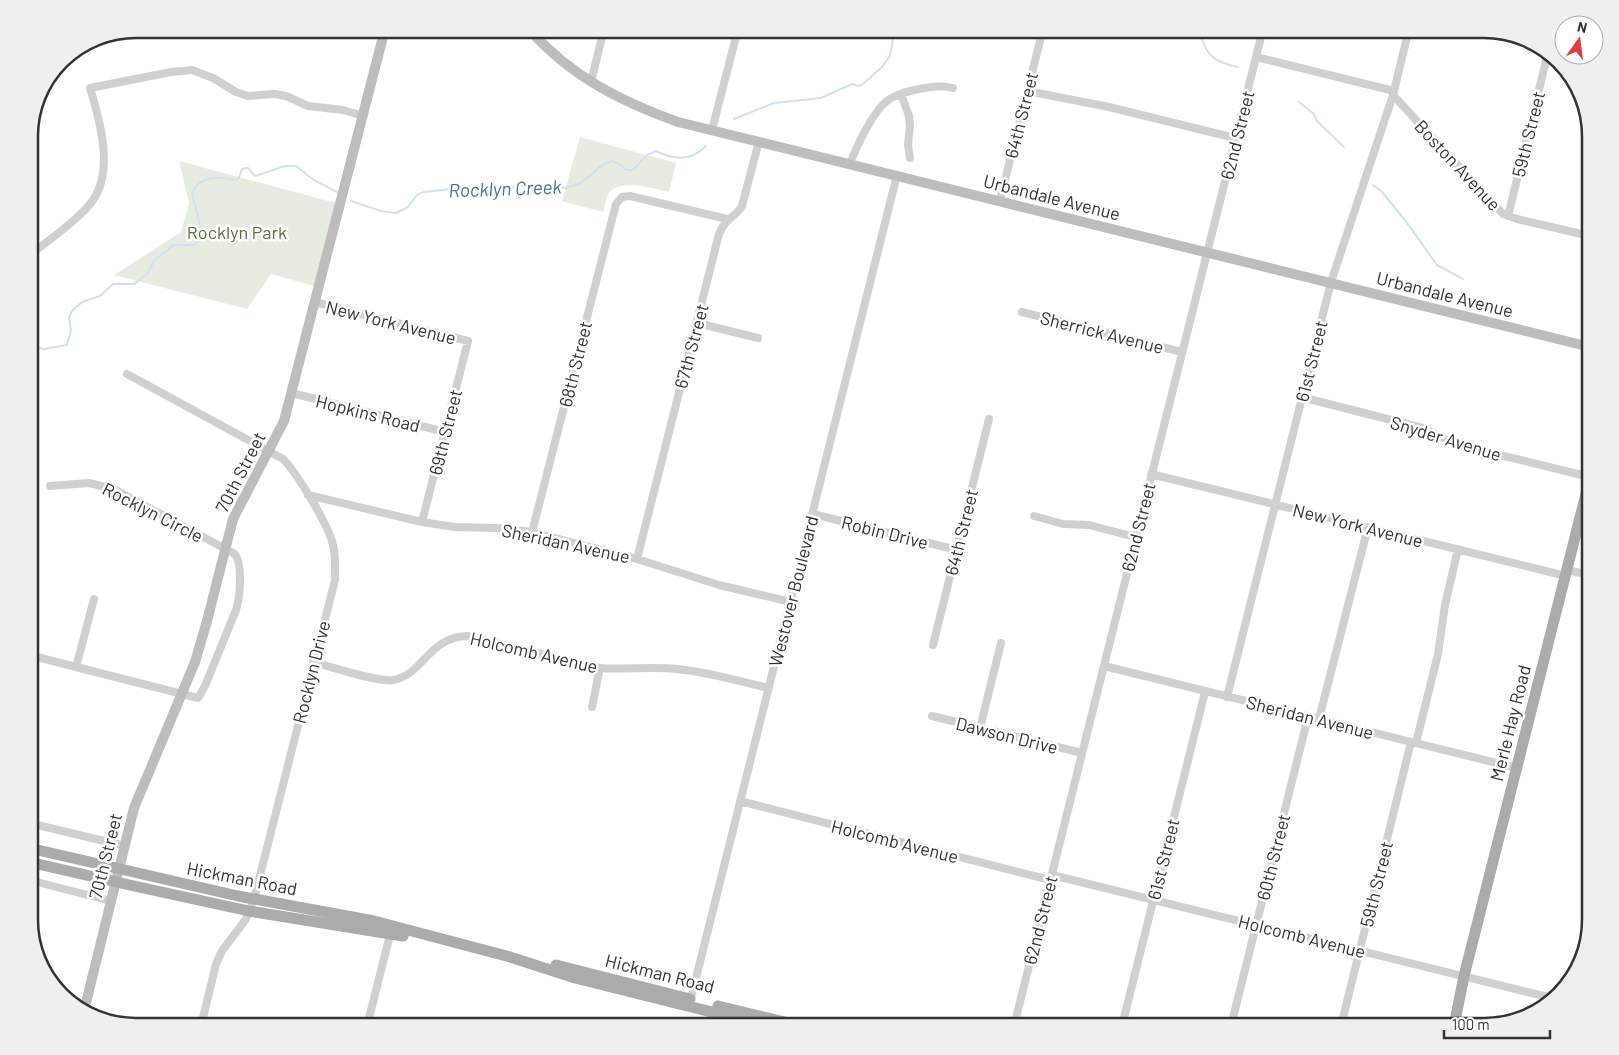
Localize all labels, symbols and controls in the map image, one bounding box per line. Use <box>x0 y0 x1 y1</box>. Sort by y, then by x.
north arrow <box>1554 15 1604 65</box>
text: N <box>1576 18 1589 36</box>
street label: 64th Street <box>1000 70 1042 160</box>
street label: 62nd Street <box>1215 88 1259 182</box>
street label: 59th Street <box>1507 89 1549 179</box>
street label: Boston Avenue <box>1410 115 1506 215</box>
street label: Urbandale Avenue <box>981 169 1123 225</box>
water label: Rocklyn Creek <box>448 175 563 201</box>
park label: Rocklyn Park <box>187 221 287 243</box>
street label: Urbandale Avenue <box>1374 266 1516 322</box>
street label: New York Avenue <box>324 295 458 349</box>
street label: 67th Street <box>669 301 713 391</box>
street label: Sherrick Avenue <box>1038 306 1166 358</box>
street label: 61st Street <box>1290 318 1332 404</box>
street label: 68th Street <box>554 319 596 409</box>
street label: 69th Street <box>424 387 466 477</box>
street label: Hopkins Road <box>313 389 423 437</box>
street label: Snyder Avenue <box>1388 411 1504 465</box>
street label: 70th Street <box>210 428 270 516</box>
street label: Rocklyn Circle <box>99 477 207 547</box>
street label: 62nd Street <box>1116 480 1160 574</box>
street label: 64th Street <box>940 487 982 577</box>
street label: New York Avenue <box>1291 498 1425 552</box>
street label: Robin Drive <box>839 511 931 553</box>
street label: Westover Boulevard <box>764 513 822 669</box>
street label: Sheridan Avenue <box>500 519 632 567</box>
street label: Rocklyn Drive <box>288 618 334 726</box>
street label: Holcomb Avenue <box>468 627 600 677</box>
street label: Merle Hay Road <box>1485 663 1535 783</box>
street label: Sheridan Avenue <box>1244 691 1376 743</box>
street label: Dawson Drive <box>954 712 1060 758</box>
street label: 70th Street <box>84 811 126 901</box>
street label: 60th Street <box>1252 811 1294 903</box>
street label: Holcomb Avenue <box>829 815 961 867</box>
street label: 61st Street <box>1142 816 1184 902</box>
street label: 59th Street <box>1355 839 1397 929</box>
street label: Hickman Road <box>185 857 299 899</box>
street label: 62nd Street <box>1018 873 1062 967</box>
street label: Holcomb Avenue <box>1236 910 1368 962</box>
street label: Hickman Road <box>603 949 717 997</box>
scale bar <box>1444 1008 1550 1040</box>
text: 100 m <box>1452 1015 1490 1033</box>

